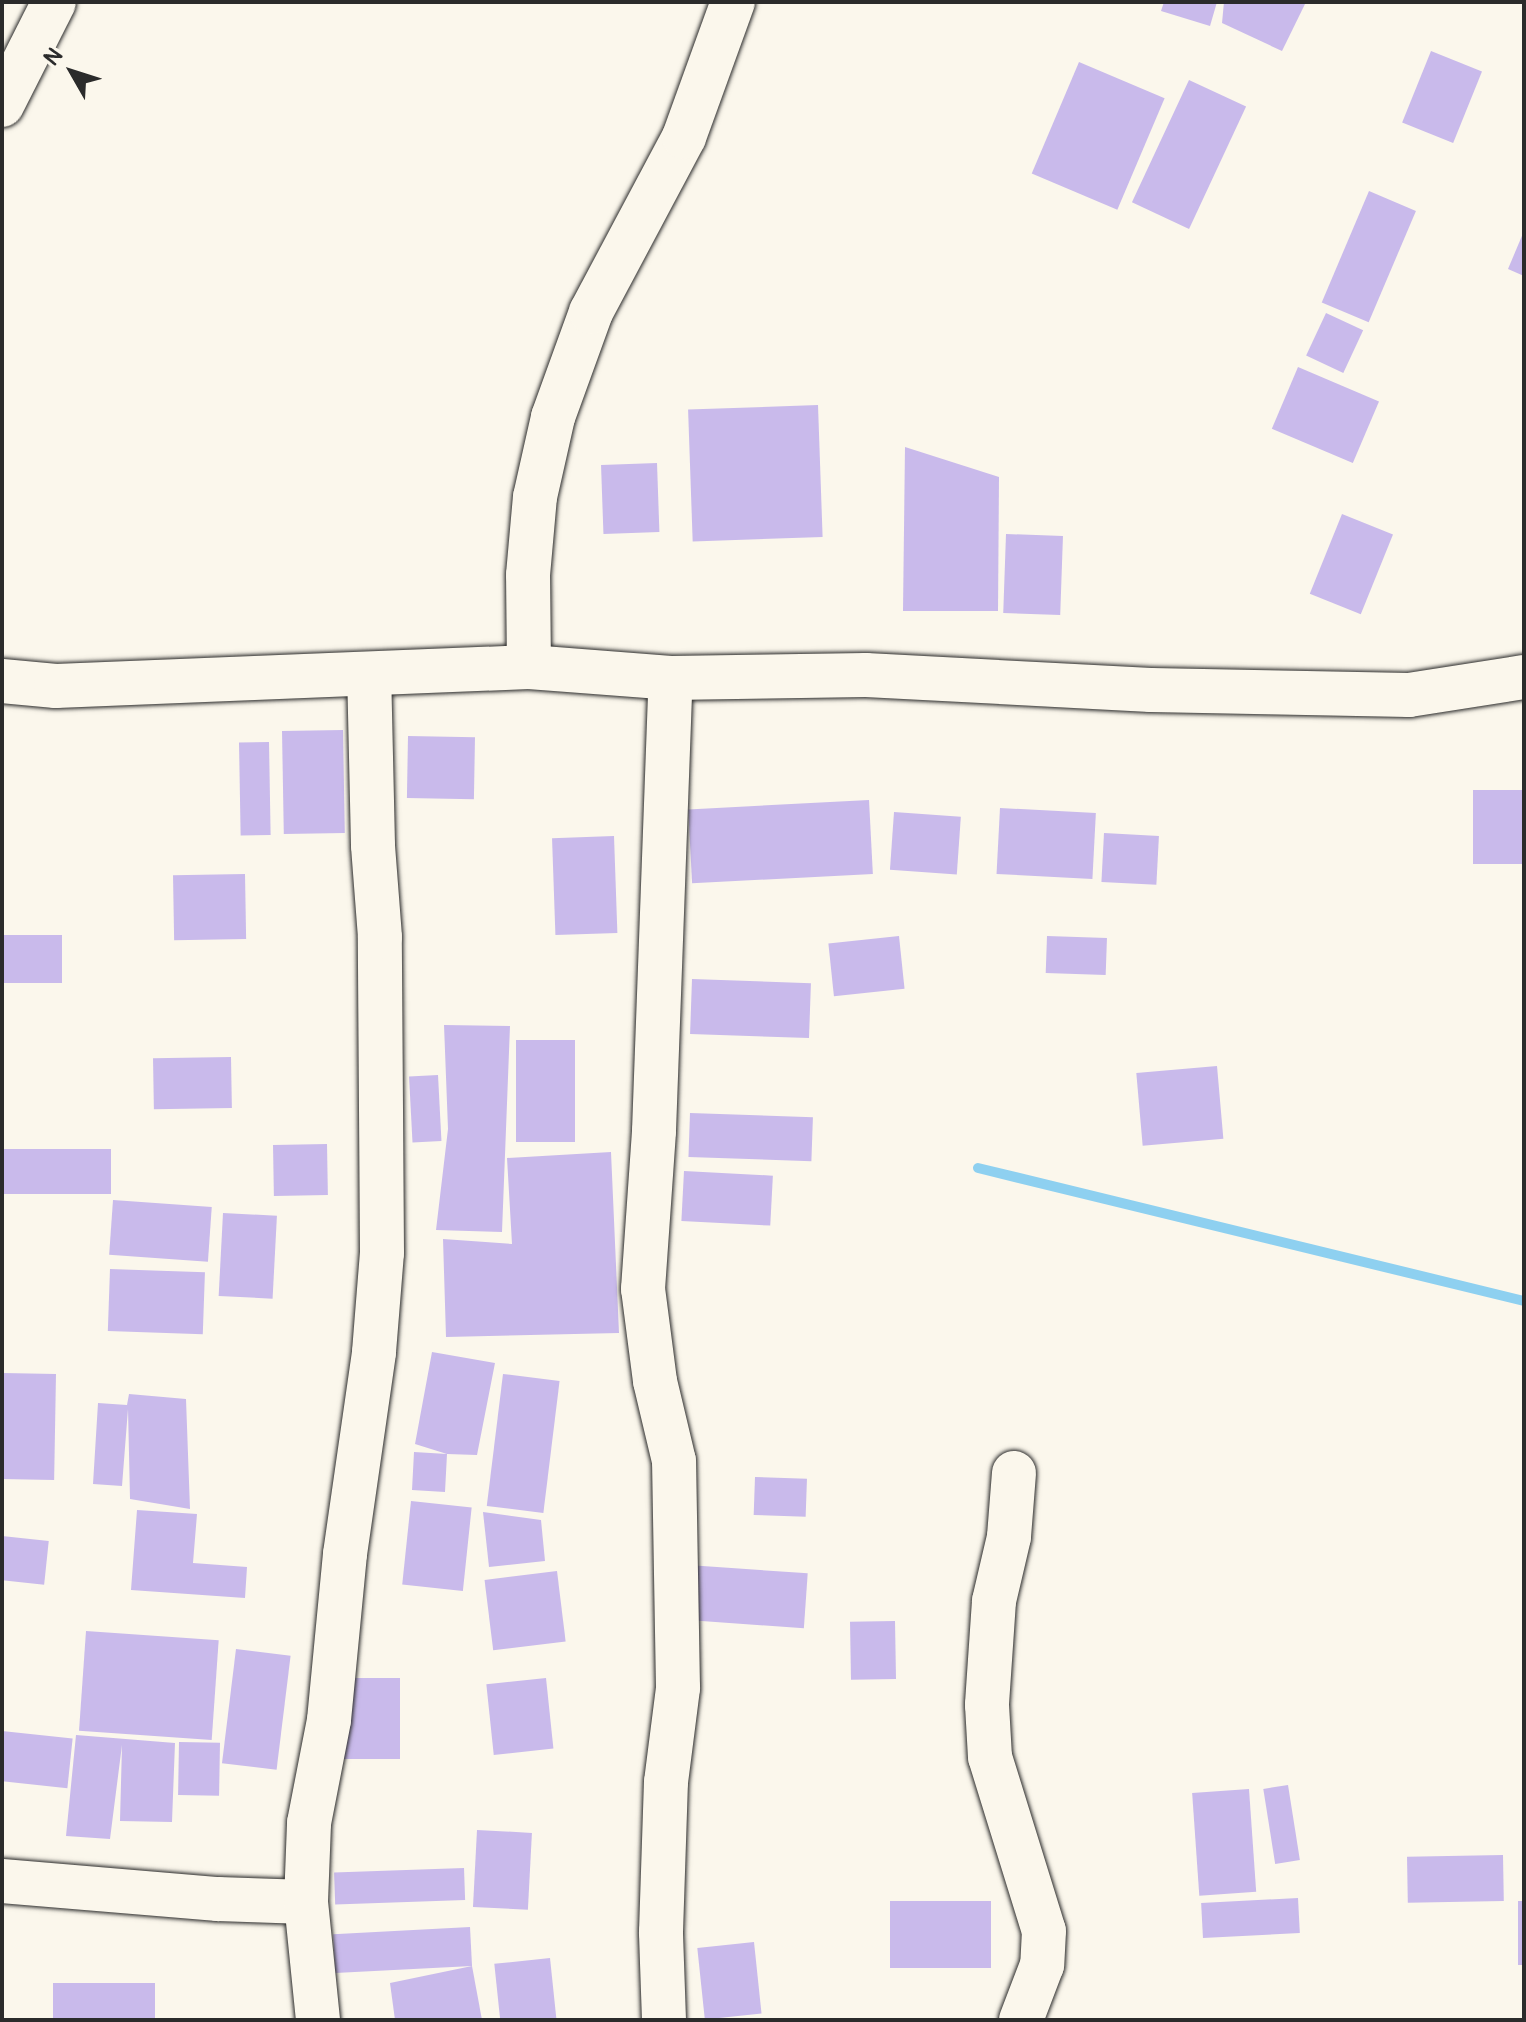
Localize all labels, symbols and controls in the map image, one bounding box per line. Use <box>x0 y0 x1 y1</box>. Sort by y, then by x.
north arrow <box>32 32 112 112</box>
text: N <box>38 42 69 71</box>

